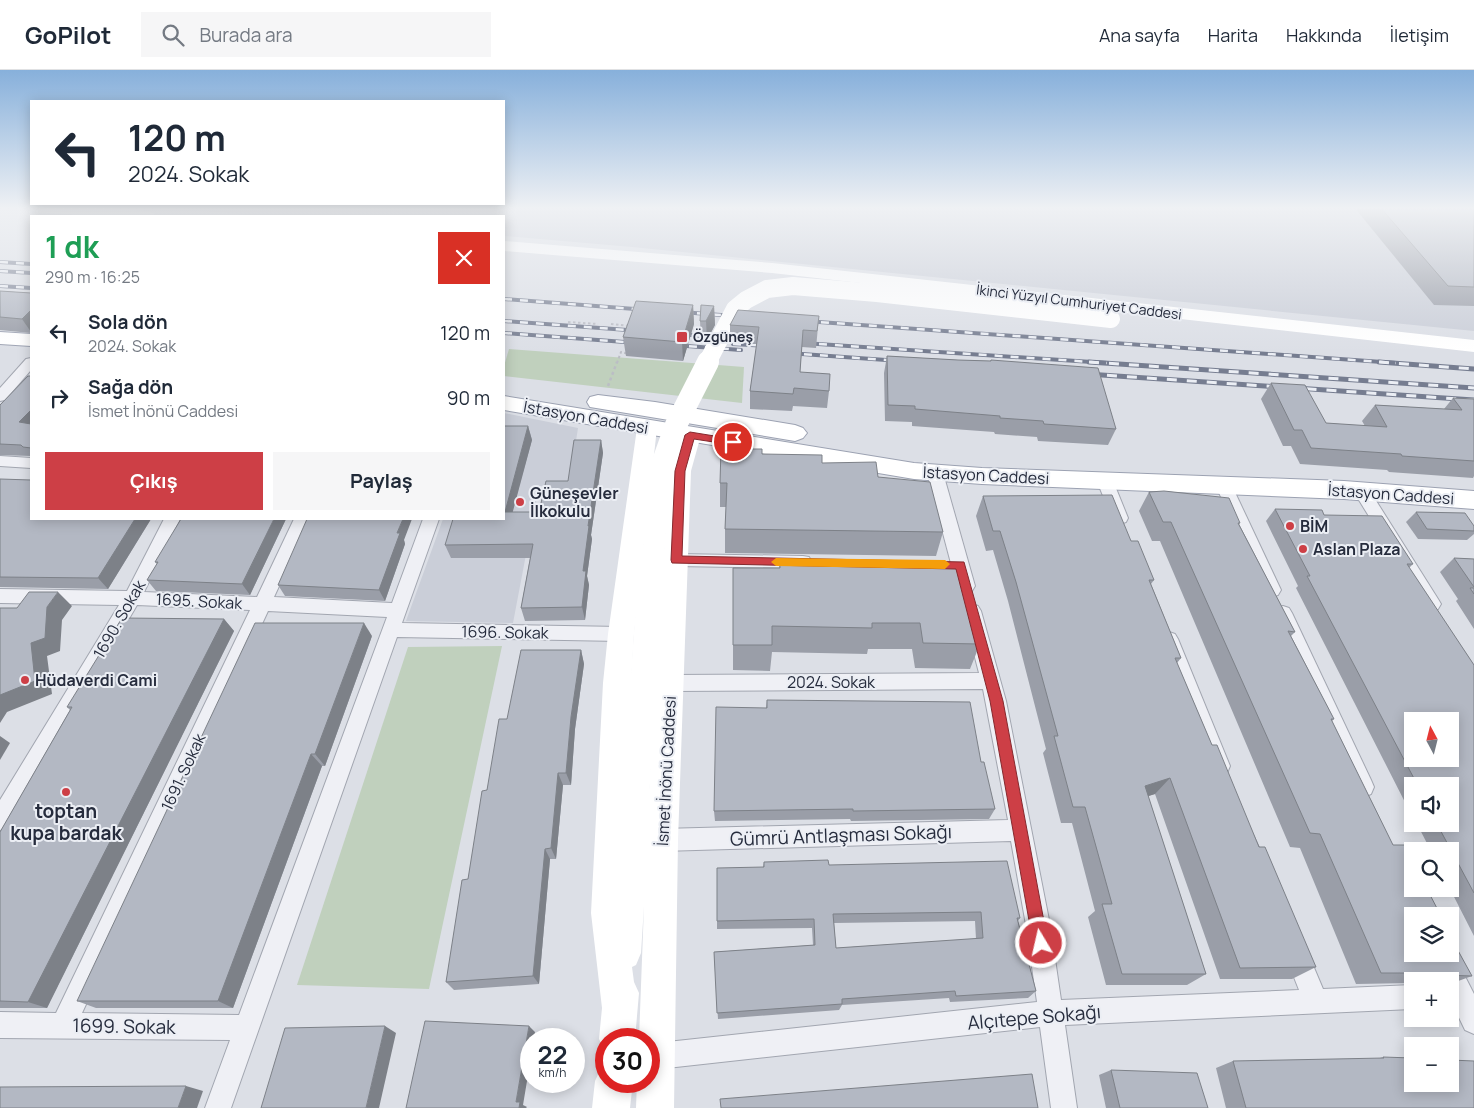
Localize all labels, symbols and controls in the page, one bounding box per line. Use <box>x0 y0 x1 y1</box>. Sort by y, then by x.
search box <box>141 12 491 57</box>
text: GoPilot <box>25 18 111 51</box>
icon: search <box>159 21 187 49</box>
text: Burada ara <box>199 22 293 48</box>
text: Ana sayfa <box>1099 23 1180 47</box>
text: Harita <box>1208 23 1258 47</box>
text: Hakkında <box>1286 23 1362 47</box>
text: İletişim <box>1390 23 1449 47</box>
text: 120 m <box>128 114 226 162</box>
icon: left <box>45 120 110 185</box>
text: 2024. Sokak <box>128 159 249 189</box>
text: 1 dk <box>45 226 99 267</box>
button: close <box>438 232 490 284</box>
text: 290 m · 16:25 <box>45 266 140 288</box>
street label: İkinci Yüzyıl Cumhuriyet Caddesi <box>975 279 1183 324</box>
text: Sola dön <box>88 309 168 335</box>
icon: left <box>45 319 73 347</box>
text: 120 m <box>440 320 490 346</box>
place label: Özgüneş <box>693 327 753 346</box>
marker: Özgüneş <box>675 330 689 344</box>
text: 2024. Sokak <box>88 335 176 357</box>
text: Sağa dön <box>88 374 173 400</box>
icon: right <box>45 384 73 412</box>
text: 90 m <box>447 385 490 411</box>
street label: İstasyon Caddesi <box>522 395 650 439</box>
text: İsmet İnönü Caddesi <box>88 400 238 422</box>
pin <box>712 421 754 463</box>
icon: arrive <box>719 428 747 456</box>
button: Çıkış <box>45 452 263 510</box>
button: Paylaş <box>273 452 490 510</box>
street label: İstasyon Caddesi <box>922 461 1050 489</box>
street label: İstasyon Caddesi <box>1327 479 1455 509</box>
place label: Güneşevler İlkokulu <box>530 482 619 522</box>
marker: Güneşevler İlkokulu <box>514 496 526 508</box>
place label: BİM <box>1300 515 1328 537</box>
marker: BİM <box>1284 520 1296 532</box>
place label: Aslan Plaza <box>1313 538 1401 560</box>
marker: Aslan Plaza <box>1297 543 1309 555</box>
street label: 1690. Sokak <box>88 575 151 662</box>
street label: 1695. Sokak <box>155 588 244 614</box>
street label: 1696. Sokak <box>461 620 550 644</box>
place label: Hüdaverdi Cami <box>35 669 157 691</box>
street label: 2024. Sokak <box>787 671 876 693</box>
marker: Hüdaverdi Cami <box>19 674 31 686</box>
street label: İsmet İnönü Caddesi <box>651 695 681 847</box>
north arrow <box>1404 712 1459 768</box>
map controls <box>1404 712 1459 1092</box>
street label: 1691. Sokak <box>156 729 211 814</box>
button: sound <box>1404 777 1459 832</box>
marker: toptan kupa bardak <box>60 786 72 798</box>
place label: toptan kupa bardak <box>10 798 123 846</box>
street label: Gümrü Antlaşması Sokağı <box>730 818 952 852</box>
button: search <box>1404 842 1459 897</box>
button: layers <box>1404 907 1459 962</box>
position arrow <box>1014 916 1066 968</box>
button: + <box>1404 972 1459 1027</box>
street label: Alçıtepe Sokağı <box>966 998 1102 1036</box>
street label: 1699. Sokak <box>72 1012 176 1040</box>
speed limit sign: 30 <box>595 1028 660 1093</box>
text: 22 <box>538 1037 567 1072</box>
button: − <box>1404 1037 1459 1092</box>
text: km/h <box>539 1064 566 1081</box>

